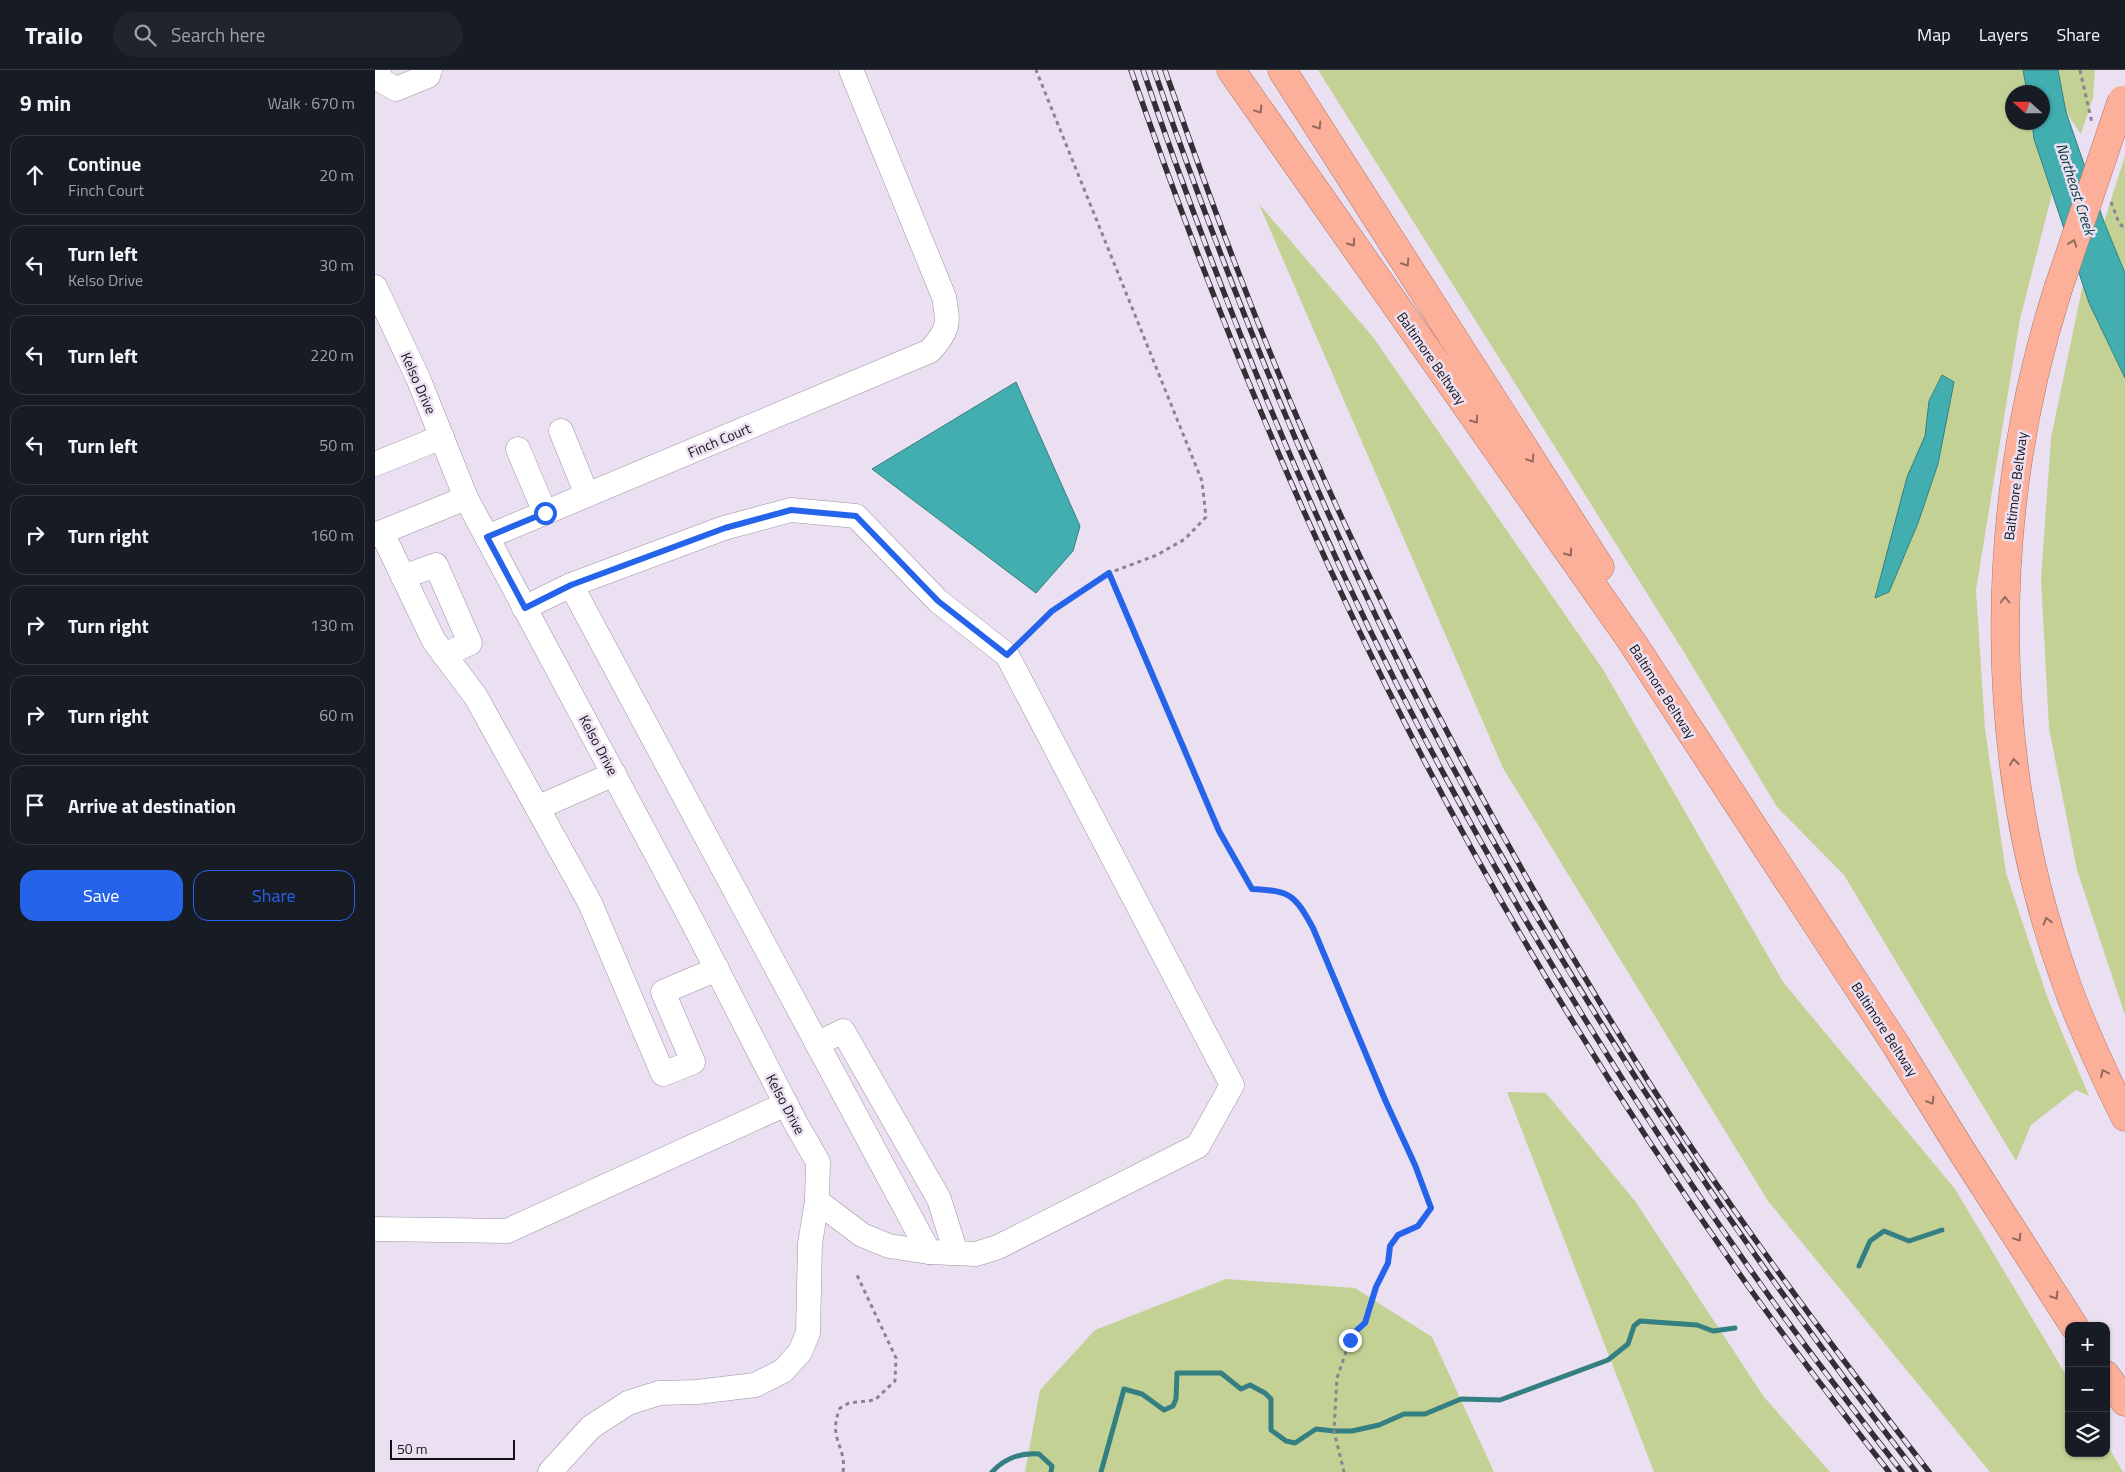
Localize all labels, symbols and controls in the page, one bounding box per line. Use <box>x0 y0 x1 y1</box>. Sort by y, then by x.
search box <box>113 12 463 57</box>
text: Trailo <box>25 17 83 53</box>
text: Search here <box>171 20 265 49</box>
icon: search <box>131 21 159 49</box>
text: Map <box>1917 21 1951 48</box>
text: Layers <box>1979 21 2028 48</box>
text: Share <box>2056 21 2100 48</box>
north arrow <box>2005 85 2050 130</box>
text: 9 min <box>20 87 71 119</box>
text: Walk · 670 m <box>267 91 355 115</box>
one-way arrow <box>1253 105 1263 114</box>
one-way arrow <box>1312 120 1321 129</box>
water label: Northeast Creek <box>2050 140 2102 240</box>
text: Continue <box>68 149 141 178</box>
icon: ahead <box>21 161 49 189</box>
text: 20 m <box>319 163 354 187</box>
text: Finch Court <box>68 178 144 202</box>
one-way arrow <box>1346 238 1355 247</box>
text: Turn left <box>68 239 138 268</box>
one-way arrow <box>2067 239 2077 247</box>
icon: left <box>21 251 49 279</box>
text: 30 m <box>319 253 354 277</box>
one-way arrow <box>1399 257 1409 266</box>
text: Kelso Drive <box>68 268 143 292</box>
street label: Baltimore Beltway <box>1392 307 1472 409</box>
icon: left <box>21 341 49 369</box>
text: Turn left <box>68 341 138 370</box>
text: 220 m <box>310 343 354 367</box>
street label: Kelso Drive <box>396 349 442 417</box>
one-way arrow <box>1469 414 1478 423</box>
street label: Finch Court <box>684 417 754 463</box>
street label: Baltimore Beltway <box>1998 430 2032 541</box>
icon: left <box>21 431 49 459</box>
text: Turn left <box>68 431 138 460</box>
text: 50 m <box>319 433 354 457</box>
one-way arrow <box>1525 453 1534 462</box>
route start <box>534 502 557 525</box>
icon: right <box>21 521 49 549</box>
text: Turn right <box>68 521 149 550</box>
text: 160 m <box>310 523 354 547</box>
one-way arrow <box>1563 547 1572 556</box>
one-way arrow <box>2000 596 2010 604</box>
icon: right <box>21 611 49 639</box>
text: Turn right <box>68 611 149 640</box>
text: 130 m <box>310 613 354 637</box>
street label: Baltimore Beltway <box>1625 640 1702 743</box>
icon: right <box>21 701 49 729</box>
text: Turn right <box>68 701 149 730</box>
text: 60 m <box>319 703 354 727</box>
street label: Kelso Drive <box>574 711 624 779</box>
one-way arrow <box>2009 758 2020 766</box>
icon: arrive <box>21 791 49 819</box>
text: Arrive at destination <box>68 791 236 820</box>
button: Save <box>20 870 183 921</box>
button: Share <box>193 870 355 921</box>
one-way arrow <box>2042 917 2052 926</box>
street label: Baltimore Beltway <box>1847 978 1924 1081</box>
one-way arrow <box>2100 1069 2111 1078</box>
street label: Kelso Drive <box>761 1070 811 1138</box>
one-way arrow <box>1924 1096 1934 1105</box>
one-way arrow <box>2012 1233 2021 1242</box>
one-way arrow <box>2049 1291 2058 1300</box>
map controls <box>2065 1322 2110 1457</box>
button: + <box>2065 1322 2110 1367</box>
route end <box>1339 1329 1362 1352</box>
button: − <box>2065 1367 2110 1412</box>
button: layers <box>2065 1412 2110 1457</box>
scale bar <box>390 1437 515 1460</box>
text: 50 m <box>397 1438 427 1459</box>

